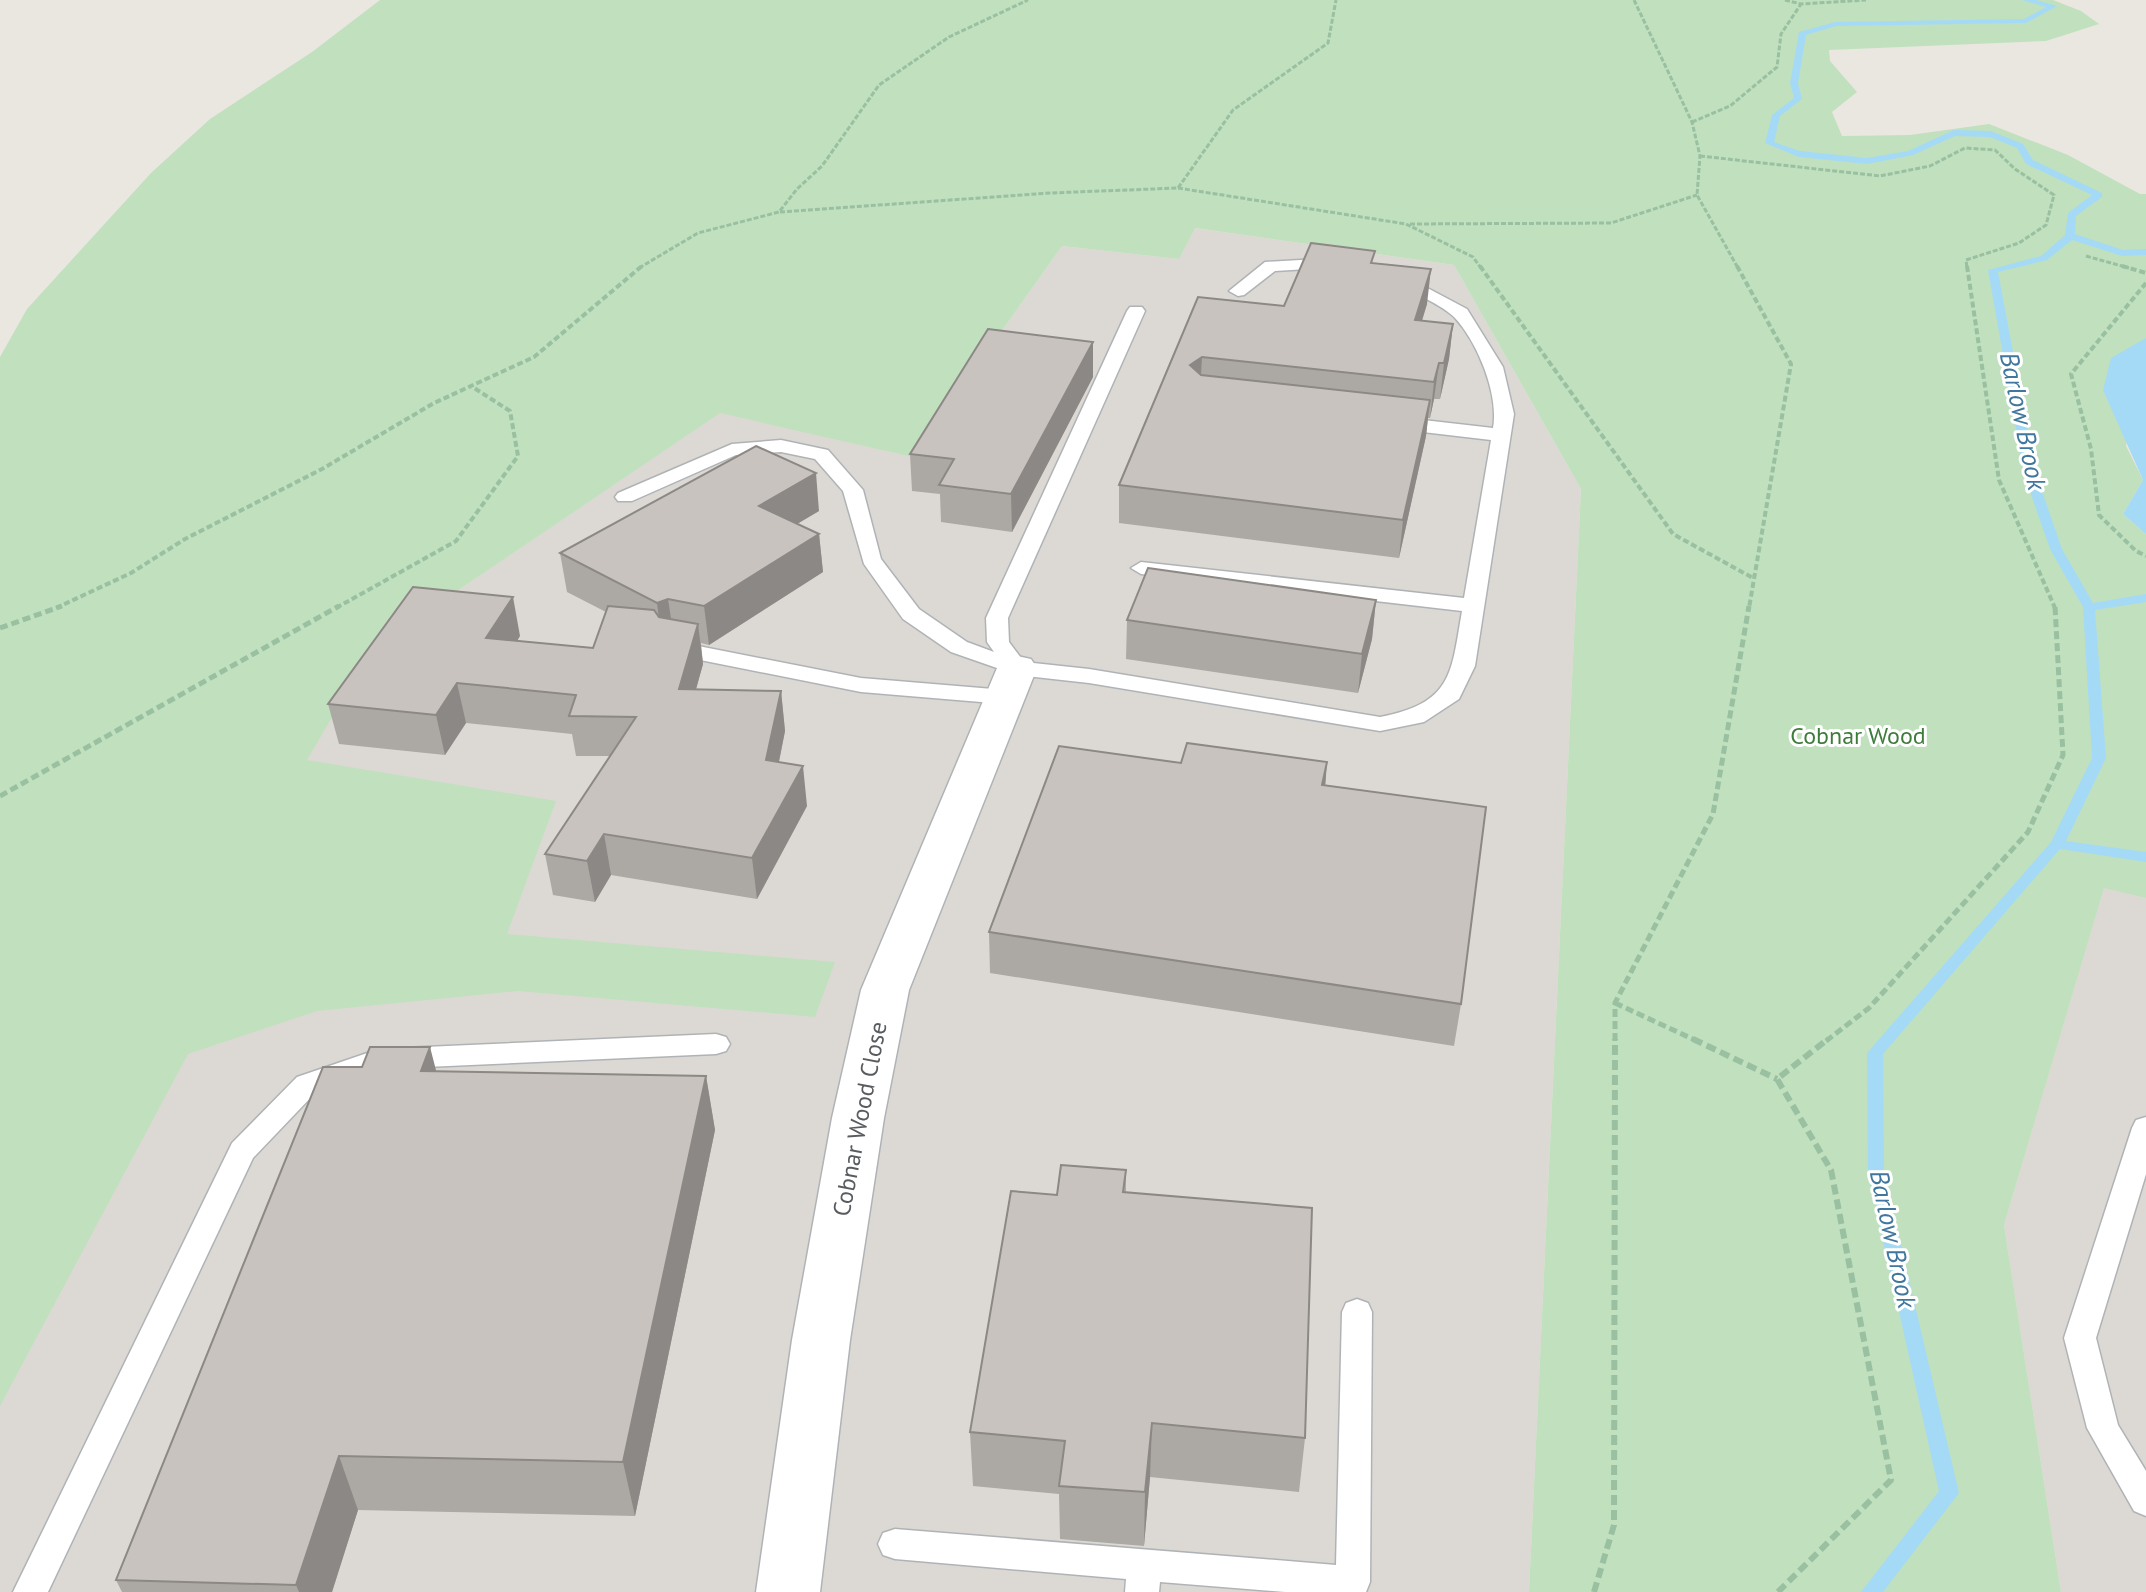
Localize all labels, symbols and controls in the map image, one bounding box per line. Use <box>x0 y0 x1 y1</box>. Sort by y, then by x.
water label: Barlow Brook <box>1993 349 2054 494</box>
park label: Cobnar Wood <box>1790 720 1926 751</box>
street label: Cobnar Wood Close <box>825 1019 894 1219</box>
water label: Barlow Brook <box>1863 1167 1924 1312</box>

